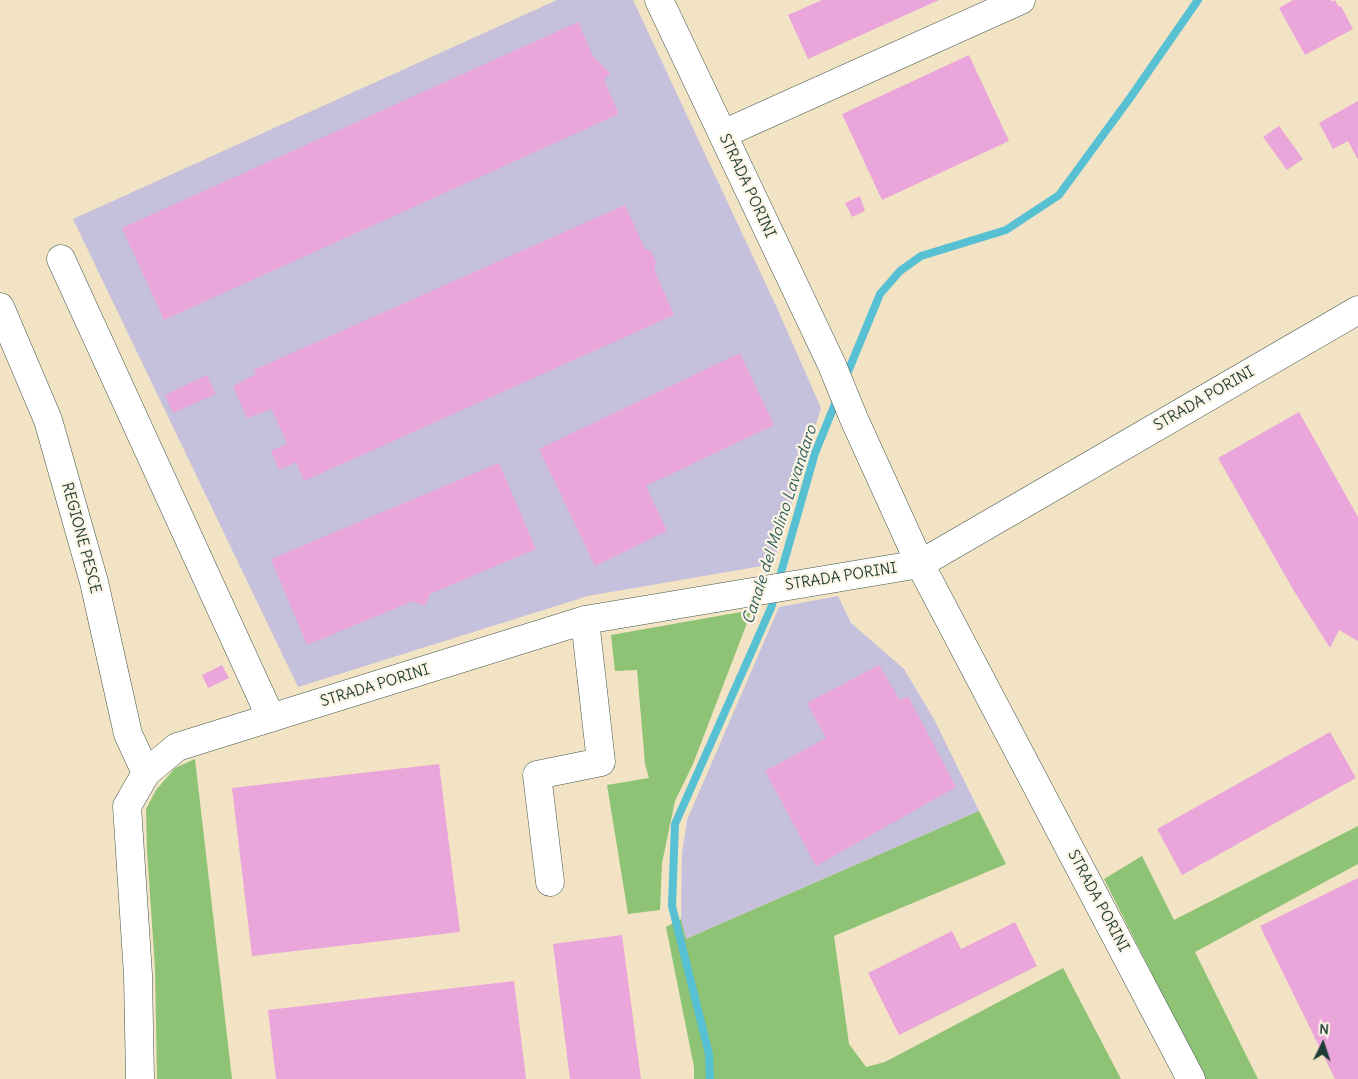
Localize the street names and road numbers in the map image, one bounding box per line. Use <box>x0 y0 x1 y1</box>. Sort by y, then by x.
street label: STRADA PORINI <box>715 131 779 241</box>
street label: STRADA PORINI <box>1151 363 1257 435</box>
street label: REGIONE PESCE <box>58 480 104 596</box>
street label: STRADA PORINI <box>784 559 898 595</box>
street label: STRADA PORINI <box>318 661 432 711</box>
street label: STRADA PORINI <box>1064 847 1132 955</box>

